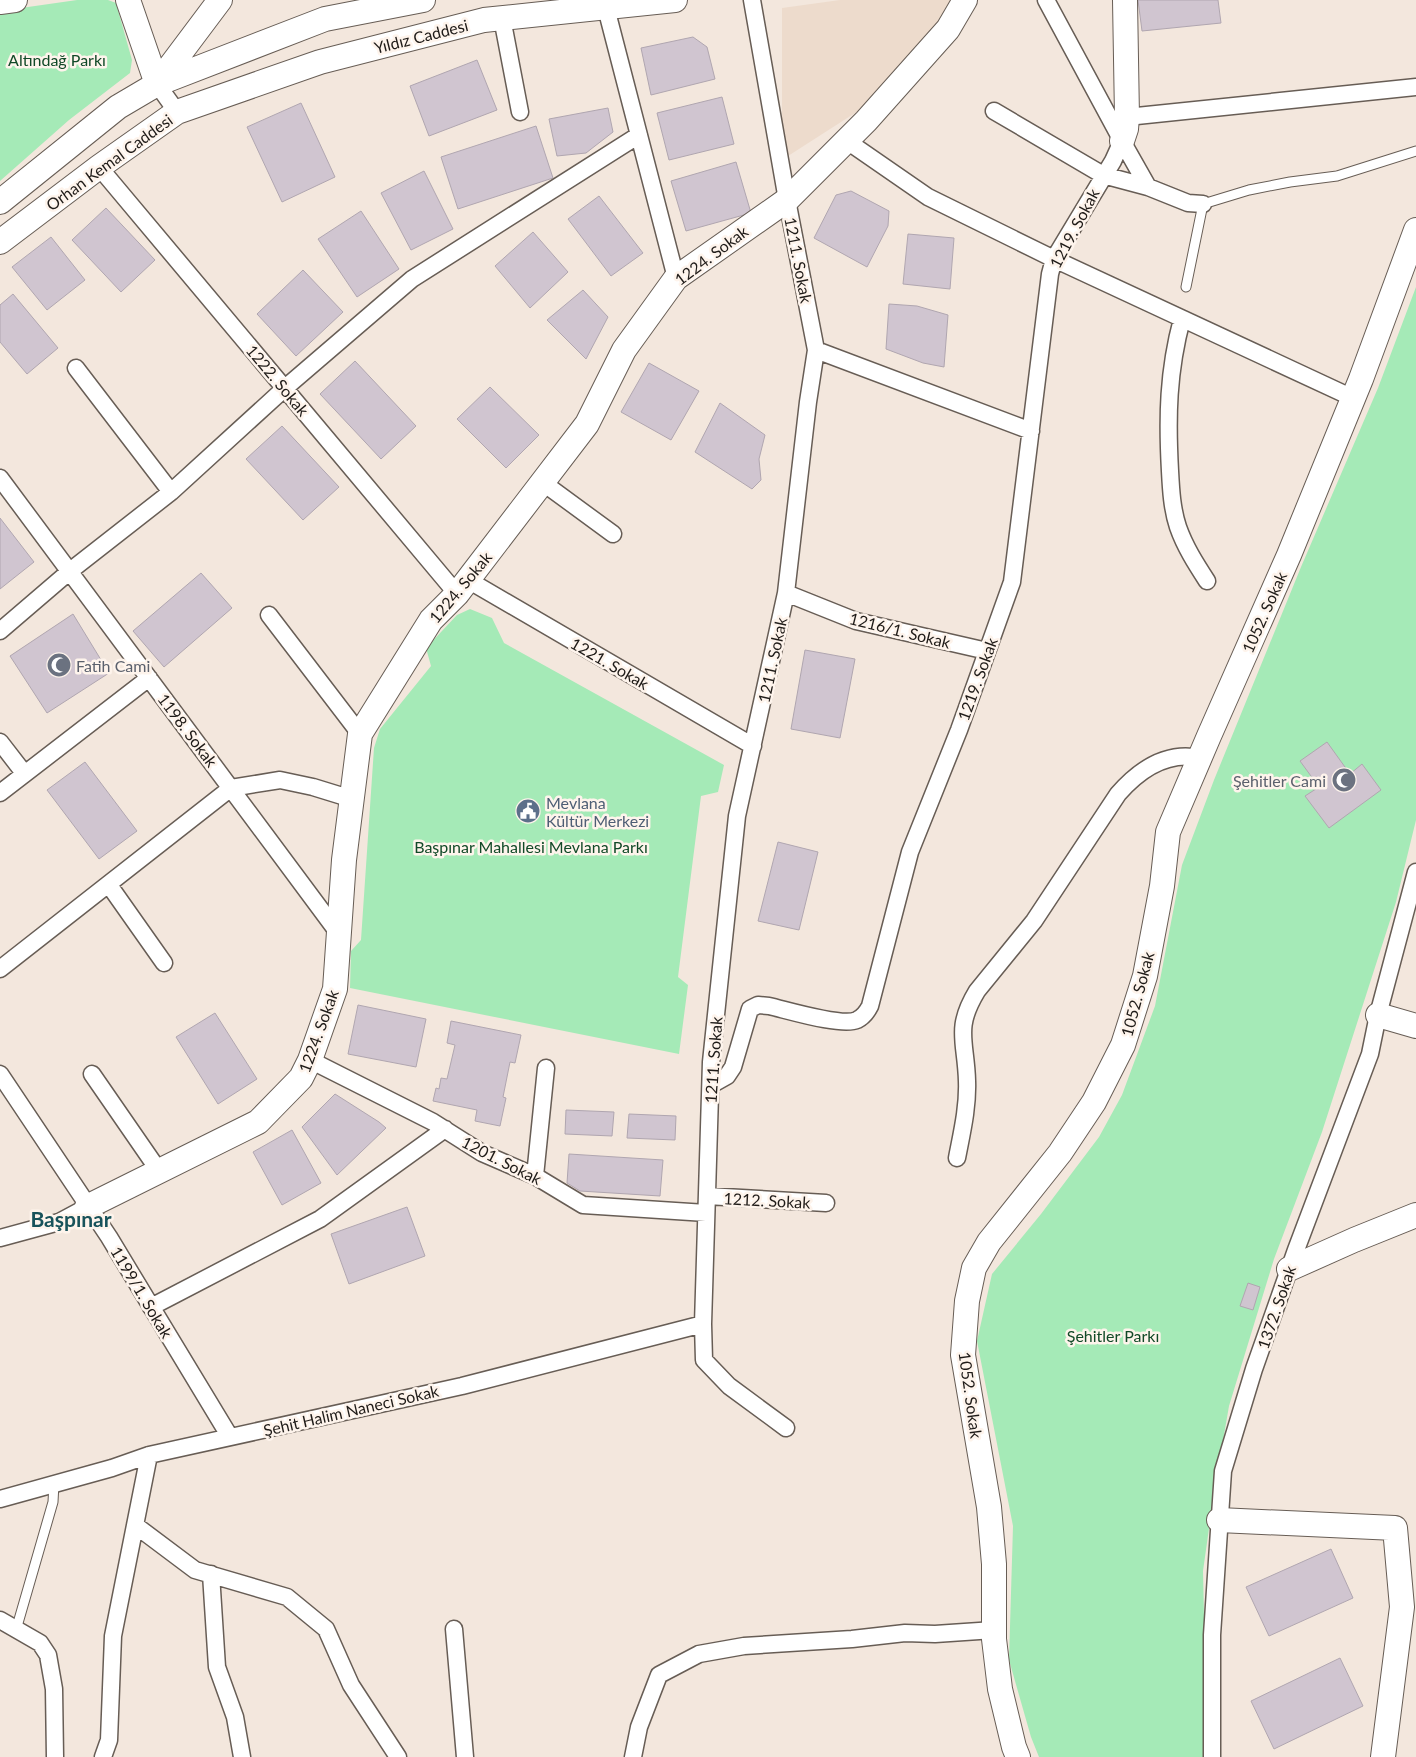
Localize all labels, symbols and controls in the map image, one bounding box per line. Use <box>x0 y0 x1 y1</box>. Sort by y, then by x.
street label: Yıldız Caddesi <box>372 15 470 57</box>
park label: Altındağ Parkı <box>8 50 106 69</box>
street label: Orhan Kemal Caddesi <box>42 110 176 214</box>
street label: 1219. Sokak <box>1045 184 1103 271</box>
street label: 1211. Sokak <box>781 216 817 305</box>
street label: 1224. Sokak <box>671 221 752 289</box>
street label: 1222. Sokak <box>243 341 314 420</box>
street label: 1224. Sokak <box>425 547 496 626</box>
street label: 1052. Sokak <box>1238 568 1291 656</box>
street label: 1216/1. Sokak <box>848 608 953 652</box>
street label: 1211. Sokak <box>754 615 791 704</box>
street label: 1221. Sokak <box>568 633 653 693</box>
street label: 1219. Sokak <box>953 634 1001 723</box>
mosque icon: Fatih Cami <box>46 652 72 678</box>
place label: Fatih Cami <box>76 656 150 675</box>
street label: 1198. Sokak <box>154 690 222 771</box>
mosque icon: Şehitler Cami <box>1331 767 1357 793</box>
place label: Şehitler Cami <box>1233 771 1326 790</box>
place label: Mevlana Kültür Merkezi <box>546 793 649 830</box>
public building icon: Mevlana Kültür Merkezi <box>515 798 541 824</box>
park label: Başpınar Mahallesi Mevlana Parkı <box>414 837 648 856</box>
street label: 1052. Sokak <box>1117 949 1158 1038</box>
street label: 1224. Sokak <box>294 986 342 1075</box>
street label: 1211. Sokak <box>700 1015 726 1104</box>
street label: 1201. Sokak <box>459 1132 546 1189</box>
street label: 1212. Sokak <box>723 1188 812 1212</box>
district label: Başpınar <box>30 1206 112 1231</box>
street label: 1199/1. Sokak <box>107 1243 177 1342</box>
street label: 1372. Sokak <box>1253 1262 1299 1351</box>
park label: Şehitler Parkı <box>1067 1326 1159 1345</box>
street label: 1052. Sokak <box>956 1351 987 1440</box>
street label: Şehit Halim Naneci Sokak <box>262 1380 441 1439</box>

